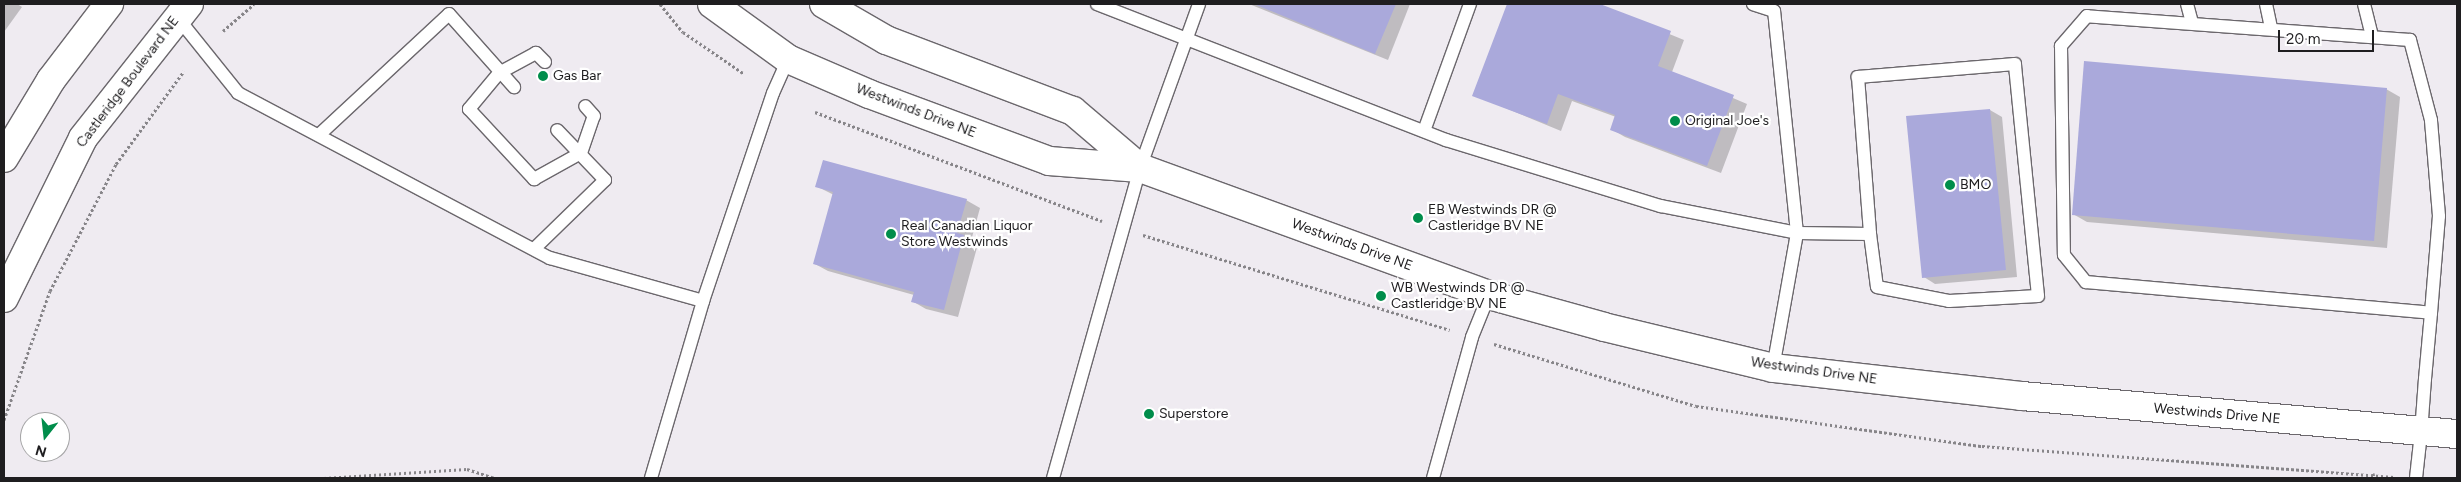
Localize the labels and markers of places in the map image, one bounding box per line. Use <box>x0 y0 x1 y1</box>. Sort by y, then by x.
place label: Gas Bar <box>553 68 601 84</box>
marker: Gas Bar <box>537 70 549 82</box>
place label: Original Joe's <box>1685 113 1769 129</box>
marker: Original Joe's <box>1669 115 1681 127</box>
place label: BMO <box>1960 177 1991 193</box>
marker: BMO <box>1944 179 1956 191</box>
place label: EB Westwinds DR @ Castleridge BV NE <box>1428 202 1557 234</box>
marker: EB Westwinds DR @ Castleridge BV NE <box>1412 212 1424 224</box>
place label: Real Canadian Liquor Store Westwinds <box>901 218 1032 250</box>
marker: Real Canadian Liquor Store Westwinds <box>885 228 897 240</box>
place label: WB Westwinds DR @ Castleridge BV NE <box>1391 280 1525 312</box>
marker: WB Westwinds DR @ Castleridge BV NE <box>1375 290 1387 302</box>
place label: Superstore <box>1159 406 1228 422</box>
marker: Superstore <box>1143 408 1155 420</box>

